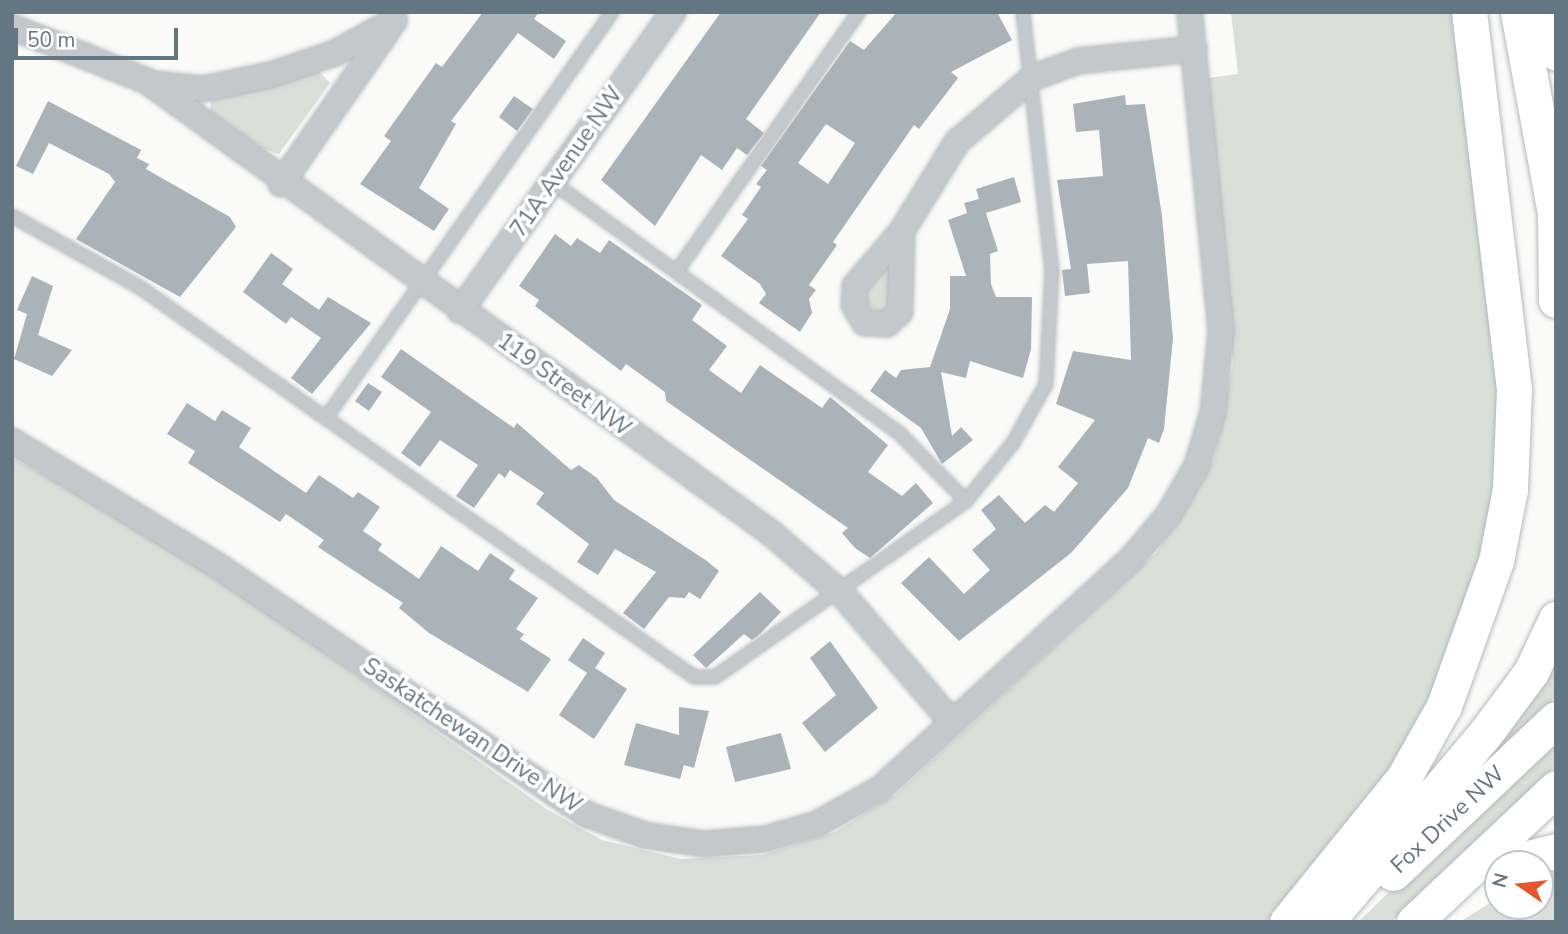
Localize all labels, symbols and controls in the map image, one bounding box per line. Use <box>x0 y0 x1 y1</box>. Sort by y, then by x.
scale bar <box>18 14 182 58</box>
text: 50 m <box>27 26 76 54</box>
street label: 71A Avenue NW <box>505 82 629 242</box>
street label: 119 Street NW <box>492 327 636 443</box>
street label: Saskatchewan Drive NW <box>357 652 587 820</box>
street label: Fox Drive NW <box>1385 760 1511 880</box>
north arrow <box>1484 850 1554 920</box>

